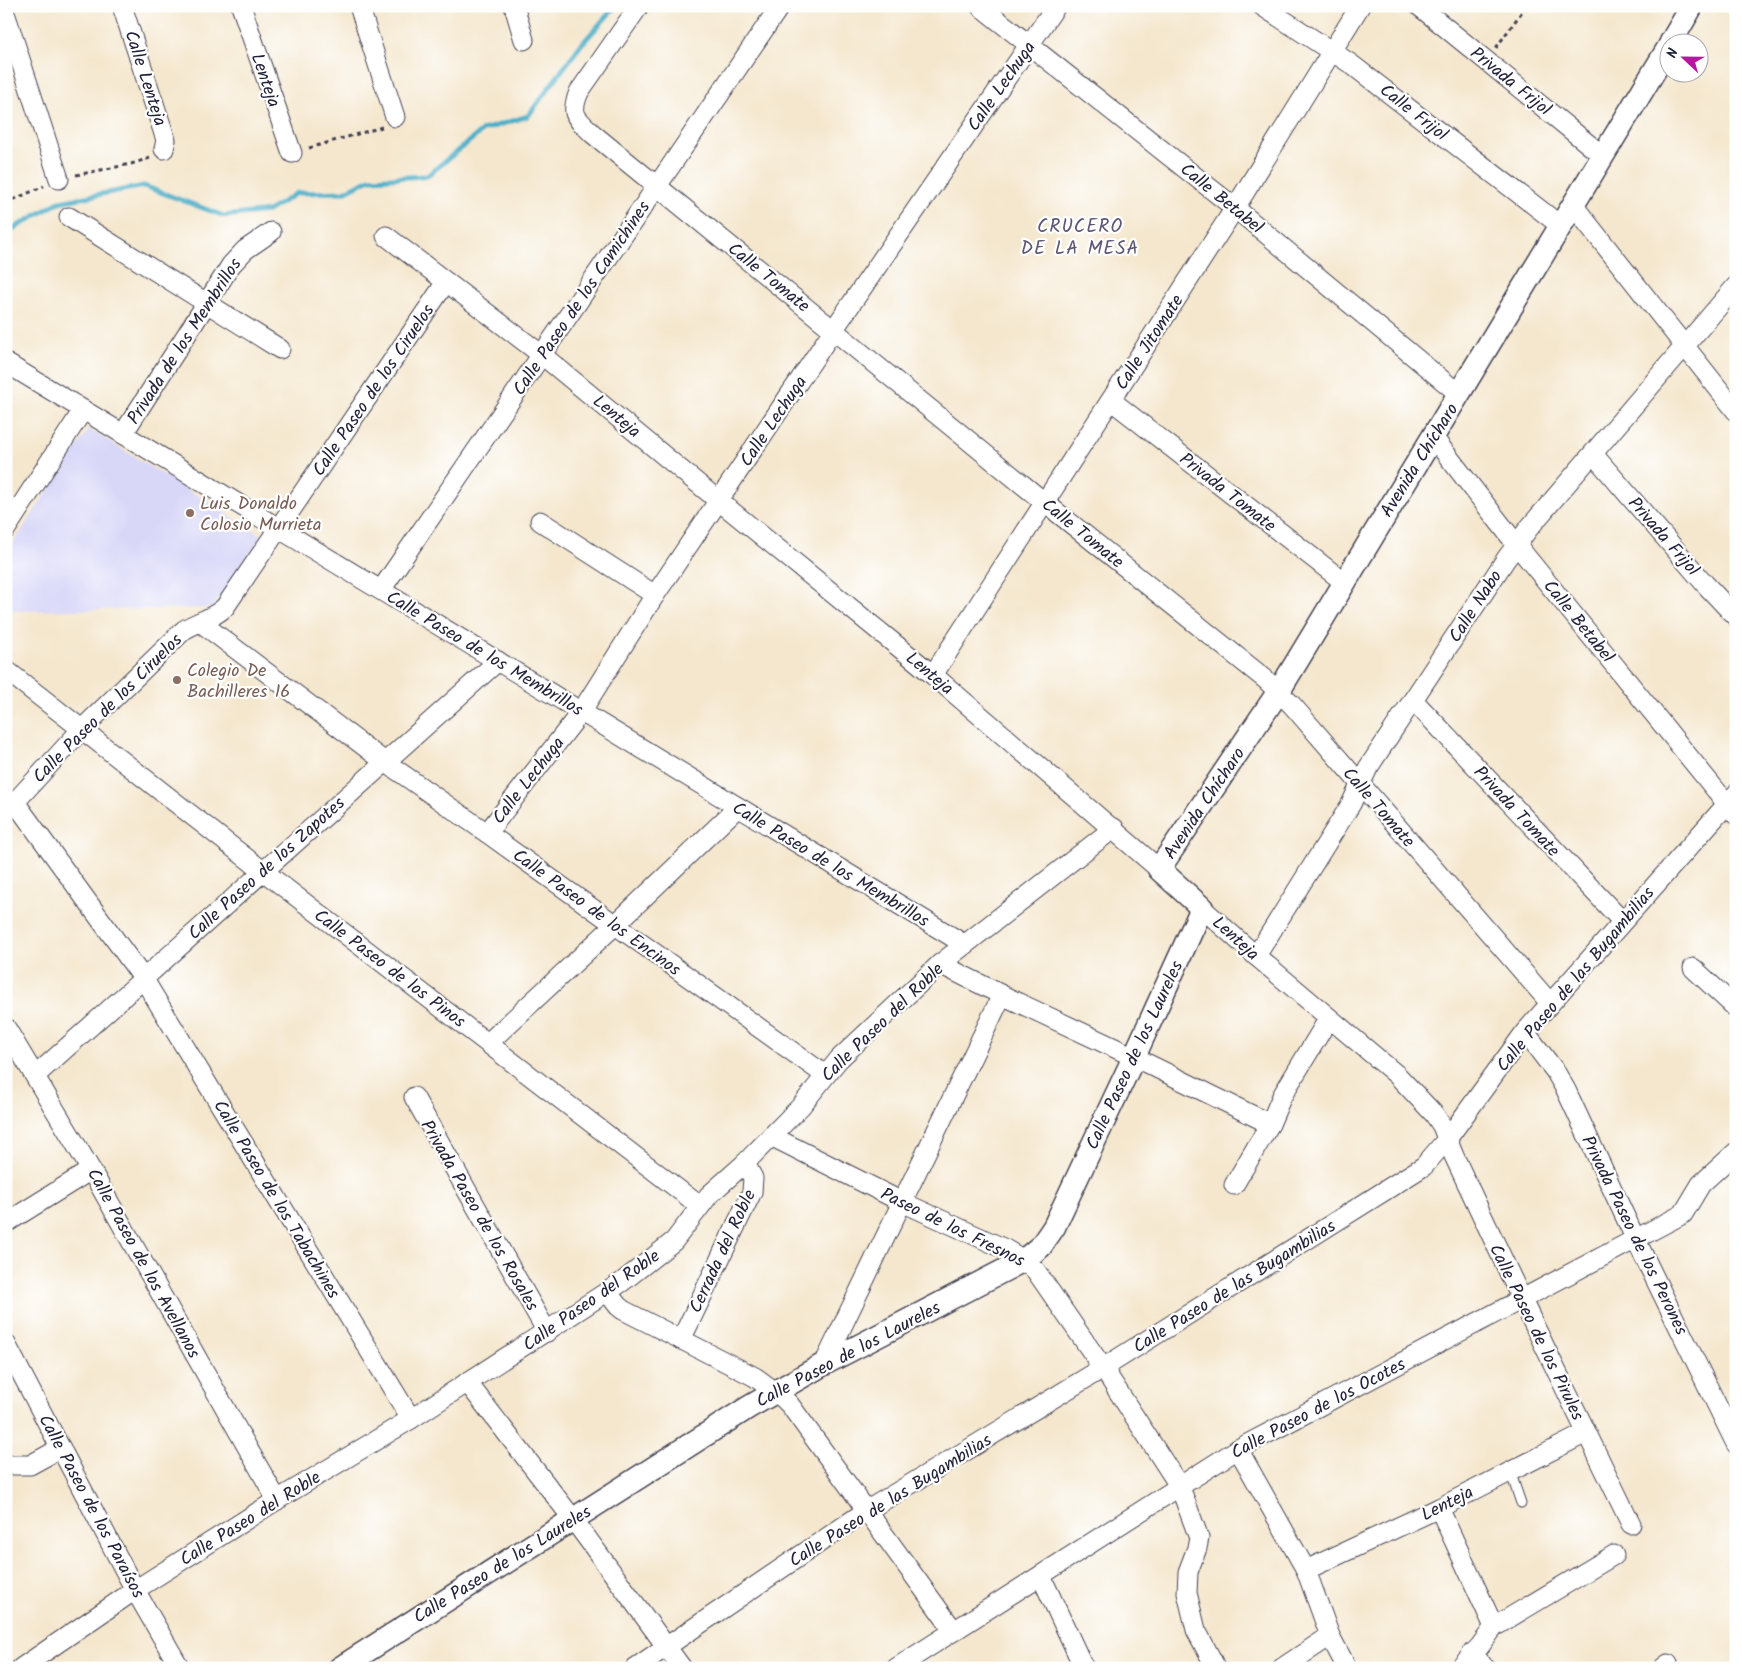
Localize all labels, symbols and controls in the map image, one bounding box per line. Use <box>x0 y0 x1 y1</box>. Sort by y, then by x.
street label: Calle Lenteja <box>115 27 174 130</box>
north arrow <box>1660 32 1710 82</box>
street label: Calle Lechuga <box>960 36 1044 138</box>
street label: Privada Frijol <box>1463 40 1558 124</box>
text: N <box>1661 45 1685 62</box>
street label: Lenteja <box>242 49 287 111</box>
street label: Calle Frijol <box>1373 77 1454 150</box>
street label: Calle Betabel <box>1173 156 1270 242</box>
street label: Calle Paseo de los Camichines <box>506 195 659 402</box>
district label: CRUCERO DE LA MESA <box>1021 212 1139 264</box>
street label: Calle Tomate <box>720 236 816 321</box>
street label: Privada de los Membrillos <box>120 253 250 431</box>
street label: Calle Jitomate <box>1108 289 1192 396</box>
street label: Calle Paseo de los Ciruelos <box>306 299 443 483</box>
street label: Calle Lechuga <box>733 370 816 473</box>
street label: Lenteja <box>585 388 647 446</box>
street label: Avenida Chícharo <box>1374 398 1467 524</box>
street label: Privada Tomate <box>1172 446 1282 540</box>
place label: Luis Donaldo Colosio Murrieta <box>200 490 321 540</box>
street label: Privada Frijol <box>1620 491 1706 584</box>
street label: Calle Tomate <box>1034 492 1130 577</box>
marker: Luis Donaldo Colosio Murrieta <box>184 507 196 519</box>
street label: Calle Nabo <box>1442 565 1511 649</box>
street label: Calle Betabel <box>1535 574 1621 670</box>
street label: Calle Paseo de los Membrillos <box>380 584 589 725</box>
street label: Calle Paseo de los Ciruelos <box>26 627 190 791</box>
street label: Lenteja <box>898 645 960 703</box>
place label: Colegio De Bachilleres 16 <box>187 657 290 707</box>
marker: Colegio De Bachilleres 16 <box>171 674 183 686</box>
street label: Calle Lechuga <box>486 731 573 831</box>
street label: Avenida Chícharo <box>1157 742 1254 866</box>
street label: Privada Tomate <box>1466 760 1566 864</box>
street label: Calle Tomate <box>1334 761 1421 855</box>
street label: Calle Paseo de los Zapotes <box>182 790 353 948</box>
street label: Calle Paseo de los Membrillos <box>726 795 935 936</box>
street label: Calle Paseo de los Encinos <box>506 842 687 985</box>
street label: Calle Paseo de las Bugambilias <box>1490 880 1663 1079</box>
street label: Calle Paseo de los Pinos <box>307 902 472 1036</box>
street label: Lenteja <box>1205 910 1265 968</box>
street label: Calle Paseo del Roble <box>815 956 951 1090</box>
street label: Calle Paseo de los Laureles <box>1079 956 1192 1155</box>
street label: Calle Paseo de los Tabachines <box>205 1095 347 1305</box>
street label: Privada Paseo de los Rosales <box>412 1115 546 1317</box>
street label: Privada Paseo de los Perones <box>1573 1131 1695 1341</box>
street label: Calle Paseo de los Avellanos <box>78 1163 207 1365</box>
street label: Paseo de los Fresnos <box>875 1181 1030 1276</box>
street label: Cerrada del Roble <box>682 1185 765 1318</box>
street label: Calle Paseo de las Bugambilias <box>1128 1213 1342 1362</box>
street label: Calle Paseo de los Pirules <box>1480 1239 1591 1426</box>
street label: Calle Paseo del Roble <box>517 1243 667 1360</box>
street label: Calle Paseo de los Laureles <box>751 1294 947 1416</box>
street label: Calle Paseo de los Ocotes <box>1226 1351 1412 1468</box>
street label: Calle Paseo de los Paraísos <box>30 1409 152 1604</box>
street label: Calle Paseo de las Bugambilias <box>784 1427 998 1576</box>
street label: Calle Paseo del Roble <box>174 1464 327 1575</box>
street label: Lenteja <box>1416 1479 1479 1530</box>
street label: Calle Paseo de los Laureles <box>408 1498 598 1632</box>

